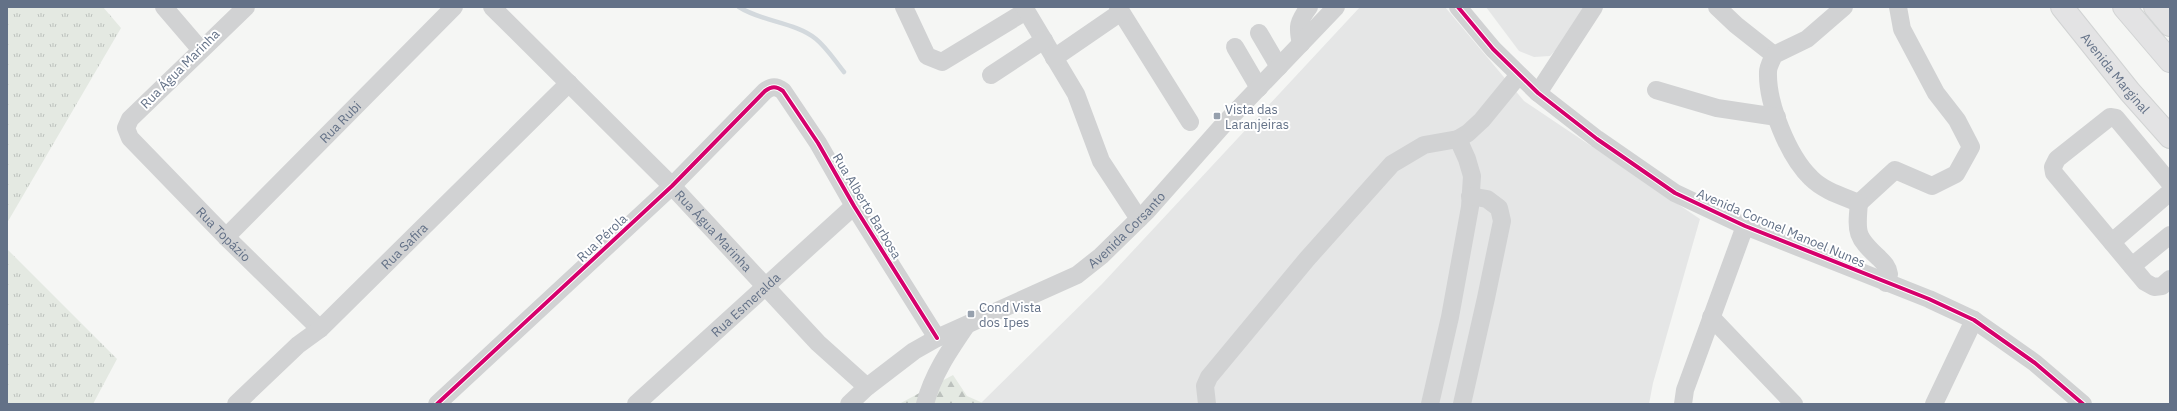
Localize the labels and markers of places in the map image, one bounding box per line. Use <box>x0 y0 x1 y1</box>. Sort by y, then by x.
place label: Vista das Laranjeiras <box>1225 101 1289 133</box>
marker: Vista das Laranjeiras <box>1212 111 1222 121</box>
place label: Cond Vista dos Ipes <box>979 299 1041 331</box>
marker: Cond Vista dos Ipes <box>966 309 976 319</box>

